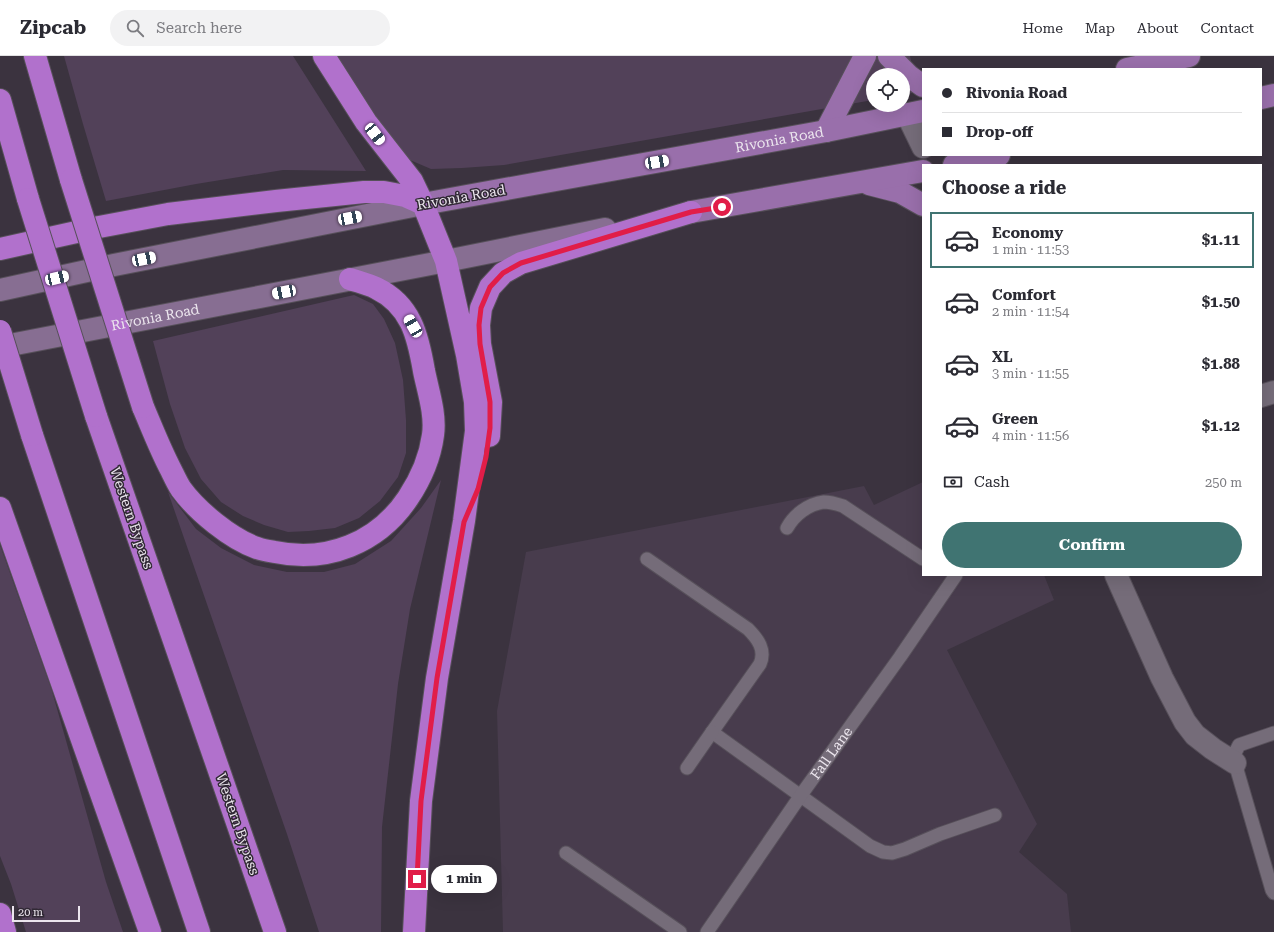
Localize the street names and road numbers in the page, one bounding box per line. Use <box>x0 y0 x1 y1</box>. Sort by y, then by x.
street label: Rivonia Road <box>734 124 825 155</box>
street label: Rivonia Road <box>415 181 507 213</box>
street label: Rivonia Road <box>110 301 201 333</box>
street label: Western Bypass <box>107 465 157 571</box>
street label: Fall Lane <box>807 723 856 782</box>
street label: Western Bypass <box>213 771 263 877</box>

